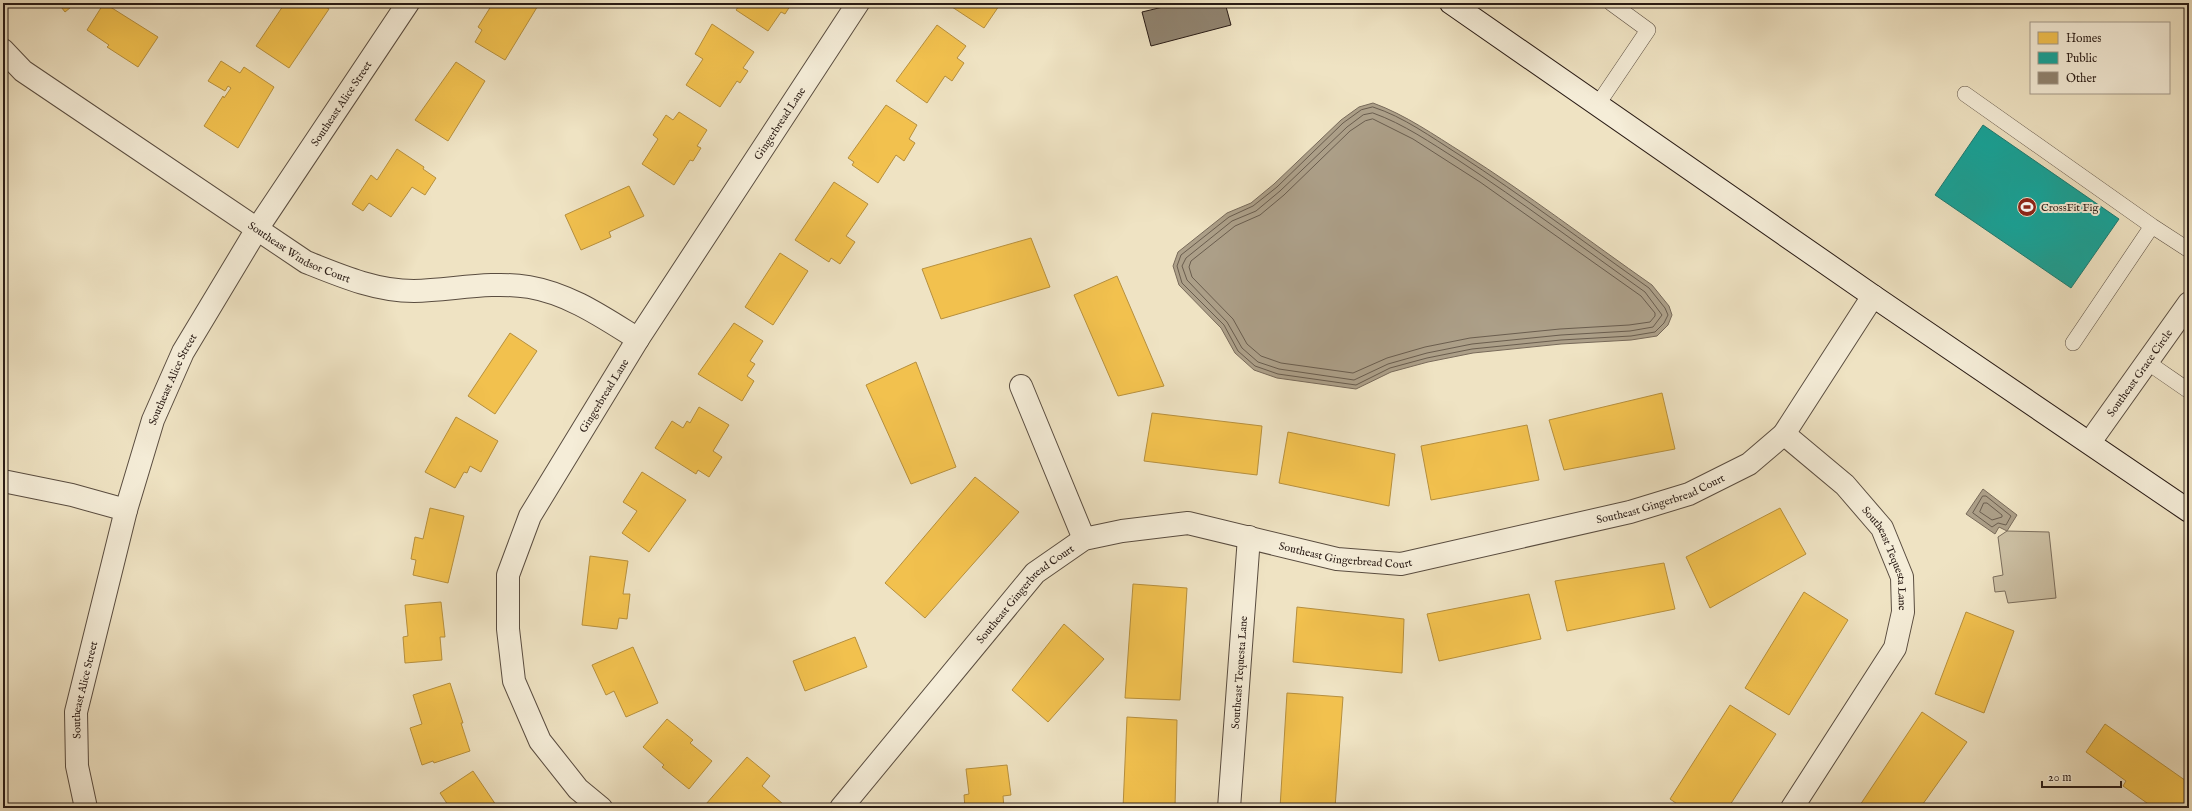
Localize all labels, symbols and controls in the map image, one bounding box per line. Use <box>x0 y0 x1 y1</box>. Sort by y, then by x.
legend <box>2030 22 2170 94</box>
text: Homes <box>2066 31 2102 46</box>
text: Public <box>2066 51 2097 66</box>
street label: Southeast Alice Street <box>308 58 375 149</box>
text: Other <box>2066 71 2097 86</box>
street label: Gingerbread Lane <box>751 85 809 163</box>
sports icon: CrossFit Fig <box>2016 196 2038 218</box>
place label: CrossFit Fig <box>2041 201 2099 215</box>
street label: Southeast Windsor Court <box>245 219 352 287</box>
street label: Southeast Grace Circle <box>2104 327 2176 420</box>
street label: Southeast Alice Street <box>146 331 201 427</box>
street label: Gingerbread Lane <box>577 356 632 436</box>
street label: Southeast Gingerbread Court <box>1595 471 1727 527</box>
street label: Southeast Tequesta Lane <box>1858 504 1909 611</box>
street label: Southeast Gingerbread Court <box>1277 539 1414 572</box>
street label: Southeast Gingerbread Court <box>974 542 1077 647</box>
street label: Southeast Tequesta Lane <box>1229 615 1251 730</box>
street label: Southeast Alice Street <box>70 640 101 739</box>
scale bar <box>2042 763 2121 789</box>
text: 20 m <box>2048 770 2071 785</box>

